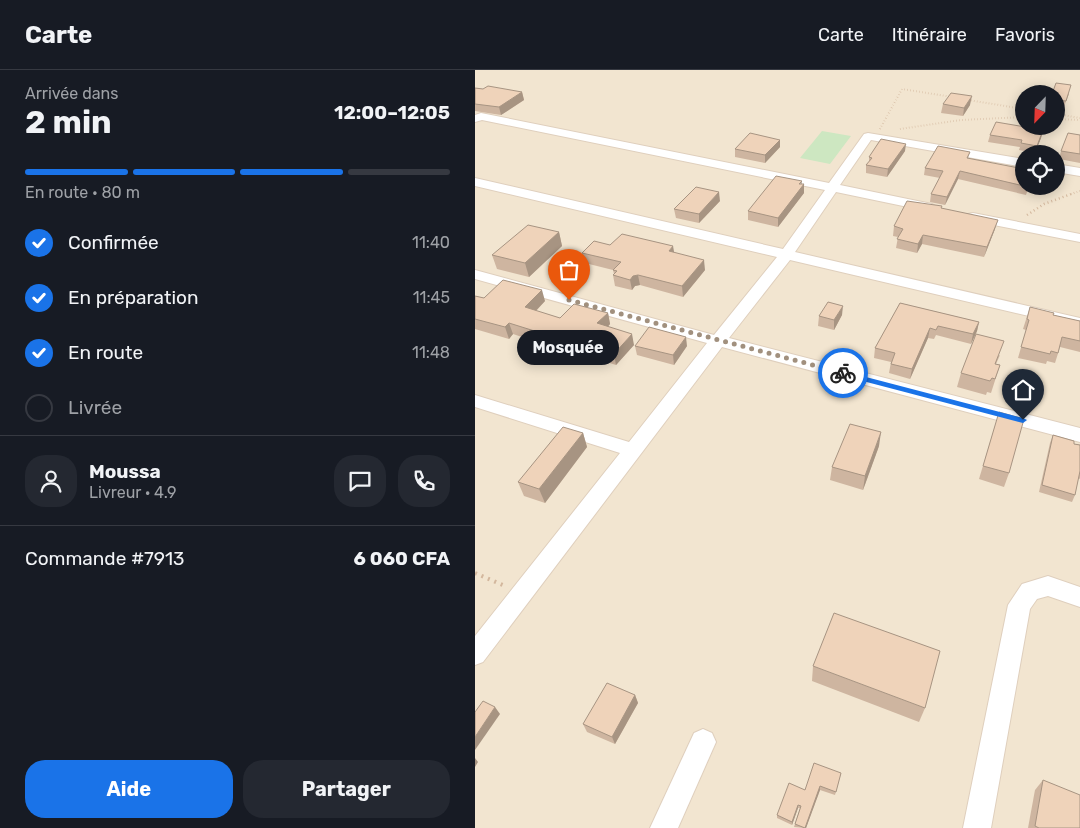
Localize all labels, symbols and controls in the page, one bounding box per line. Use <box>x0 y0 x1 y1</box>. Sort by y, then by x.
text: Carte <box>25 21 92 49</box>
text: Carte <box>818 24 864 46</box>
text: Itinéraire <box>892 24 967 46</box>
text: Favoris <box>995 24 1055 46</box>
text: Arrivée dans <box>25 84 118 103</box>
north arrow <box>1015 85 1065 135</box>
map controls <box>1015 85 1065 195</box>
text: 12:00–12:05 <box>334 101 450 124</box>
text: 2 min <box>25 103 112 141</box>
button: locate <box>1015 145 1065 195</box>
text: En route · 80 m <box>25 183 140 202</box>
icon: check <box>25 229 53 257</box>
text: Confirmée <box>68 231 159 254</box>
text: 11:40 <box>412 233 450 252</box>
pin <box>548 249 590 300</box>
icon: bag <box>555 256 583 284</box>
icon: check <box>25 284 53 312</box>
text: En préparation <box>68 286 198 309</box>
text: 11:45 <box>413 288 450 307</box>
callout: Mosquée <box>518 330 620 365</box>
text: Mosquée <box>532 338 604 357</box>
icon: check <box>25 339 53 367</box>
text: En route <box>68 341 143 364</box>
text: 11:48 <box>412 343 450 362</box>
courier <box>818 348 868 398</box>
icon: bike <box>829 359 857 387</box>
pin <box>1002 369 1044 420</box>
icon: home <box>1009 376 1037 404</box>
text: Livrée <box>68 396 122 419</box>
button: person <box>25 455 77 507</box>
button: chat <box>334 455 386 507</box>
button: phone <box>398 455 450 507</box>
text: Moussa <box>89 460 161 483</box>
text: Livreur · 4.9 <box>89 483 177 502</box>
text: Commande #7913 <box>25 547 184 570</box>
text: 6 060 CFA <box>353 547 450 570</box>
button: Aide <box>25 760 233 818</box>
button: Partager <box>243 760 450 818</box>

